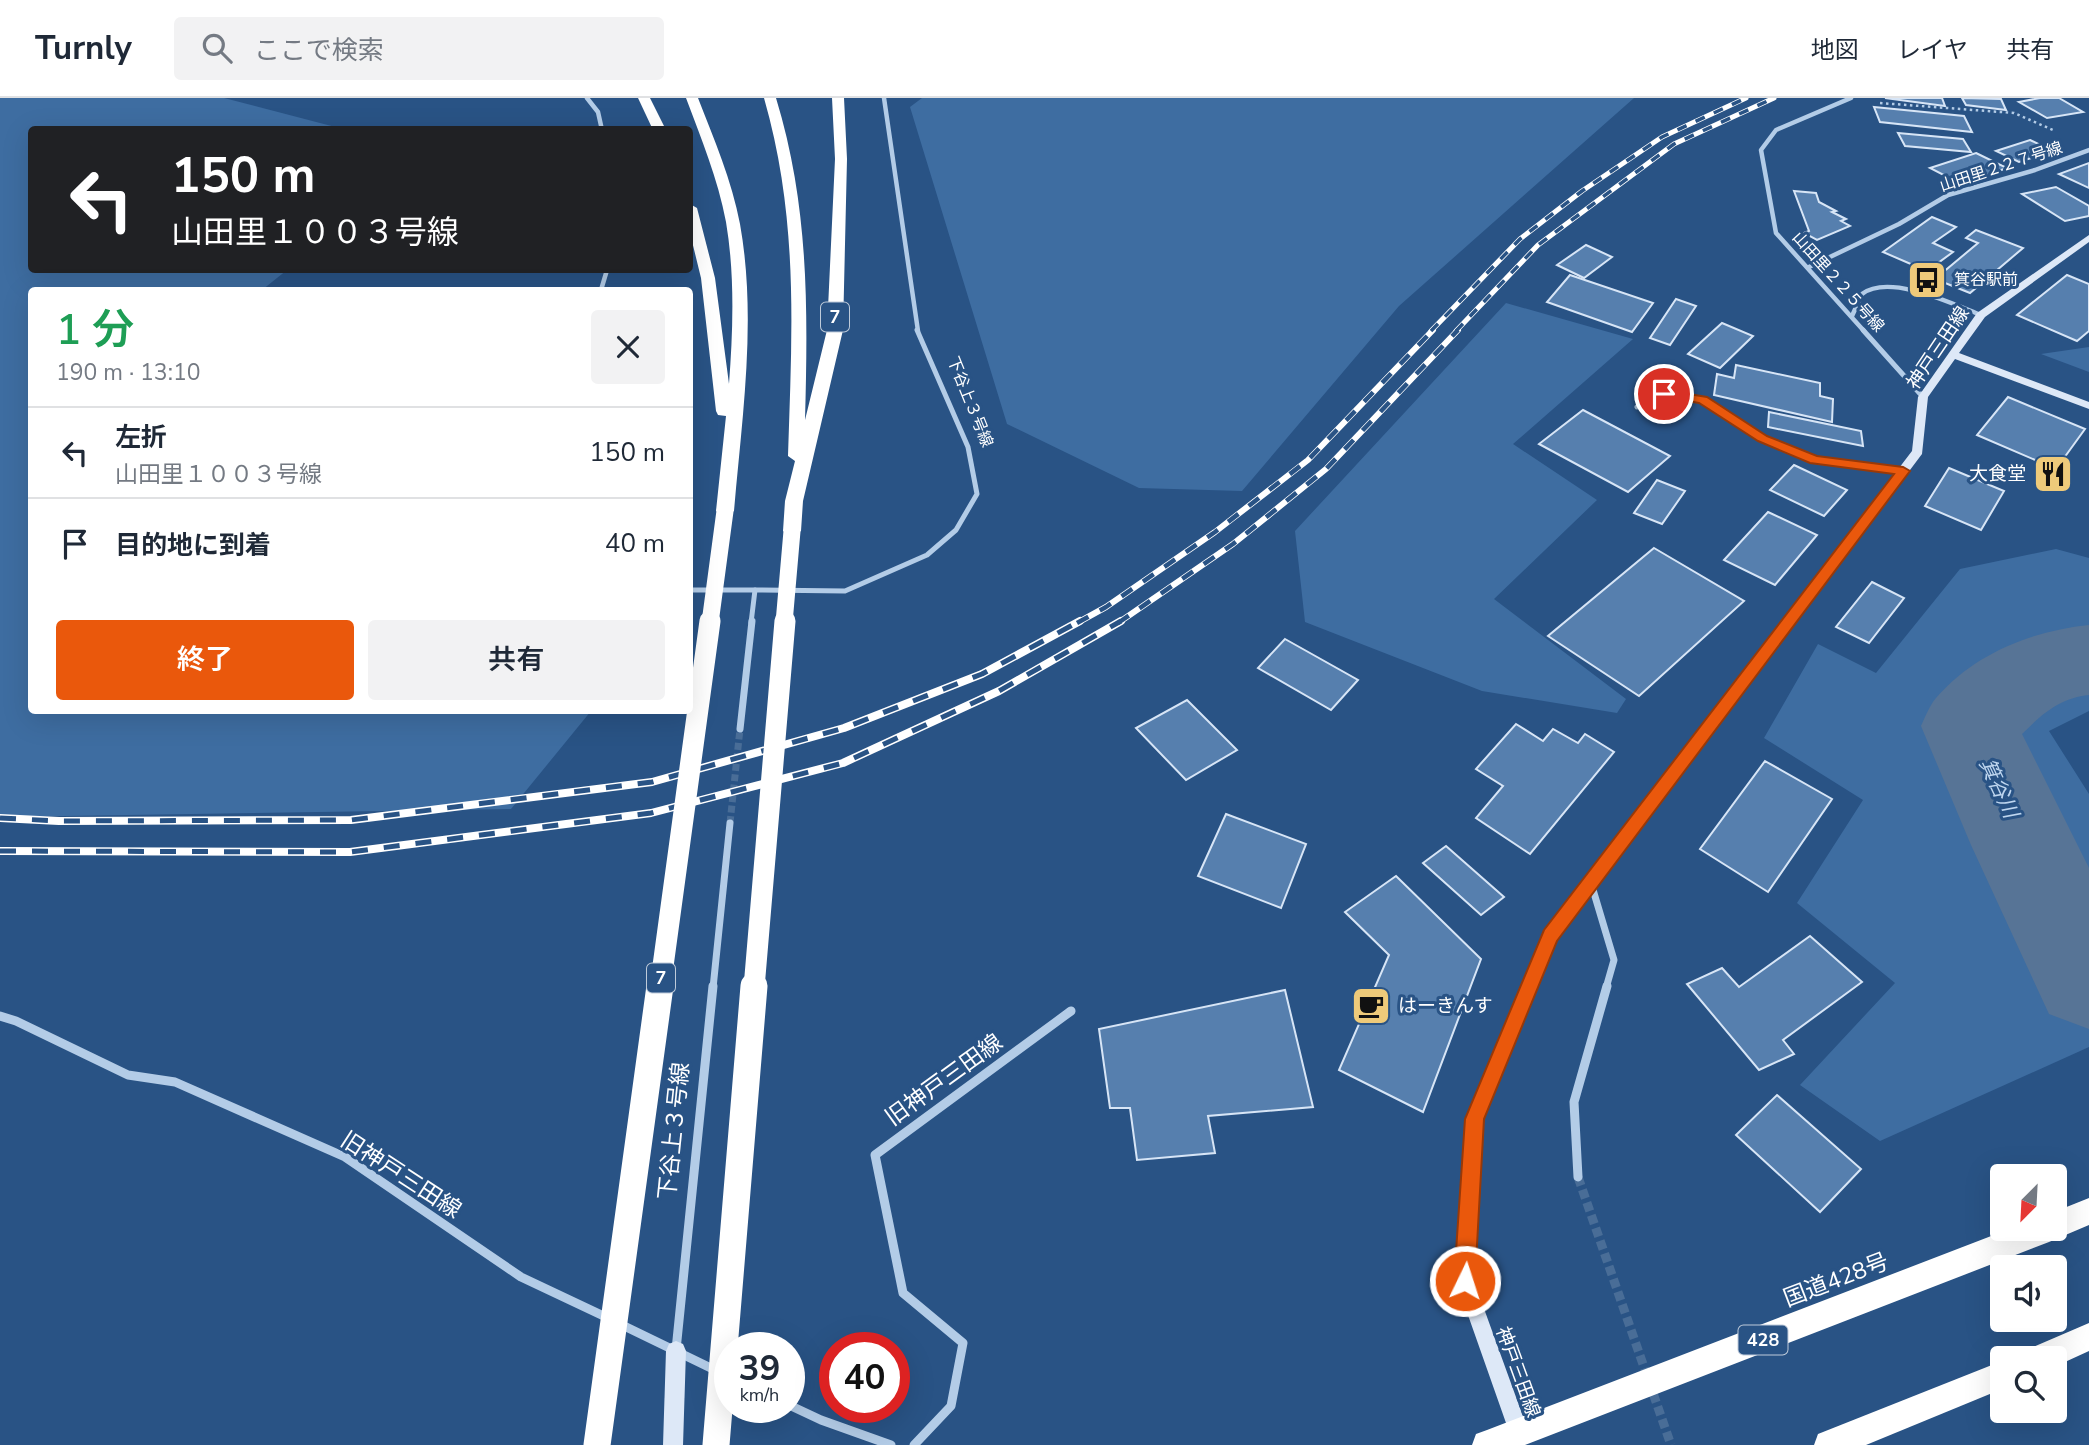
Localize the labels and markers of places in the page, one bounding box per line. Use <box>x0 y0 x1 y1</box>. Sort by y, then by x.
bus stop icon: 箕谷駅前 <box>1906 259 1948 301</box>
place label: 箕谷駅前 <box>1954 269 2018 291</box>
pin <box>1634 364 1694 424</box>
restaurant icon: 大食堂 <box>2032 453 2074 495</box>
place label: 大食堂 <box>1969 461 2026 487</box>
cafe icon: はーきんす <box>1350 985 1392 1027</box>
place label: はーきんす <box>1398 993 1493 1019</box>

